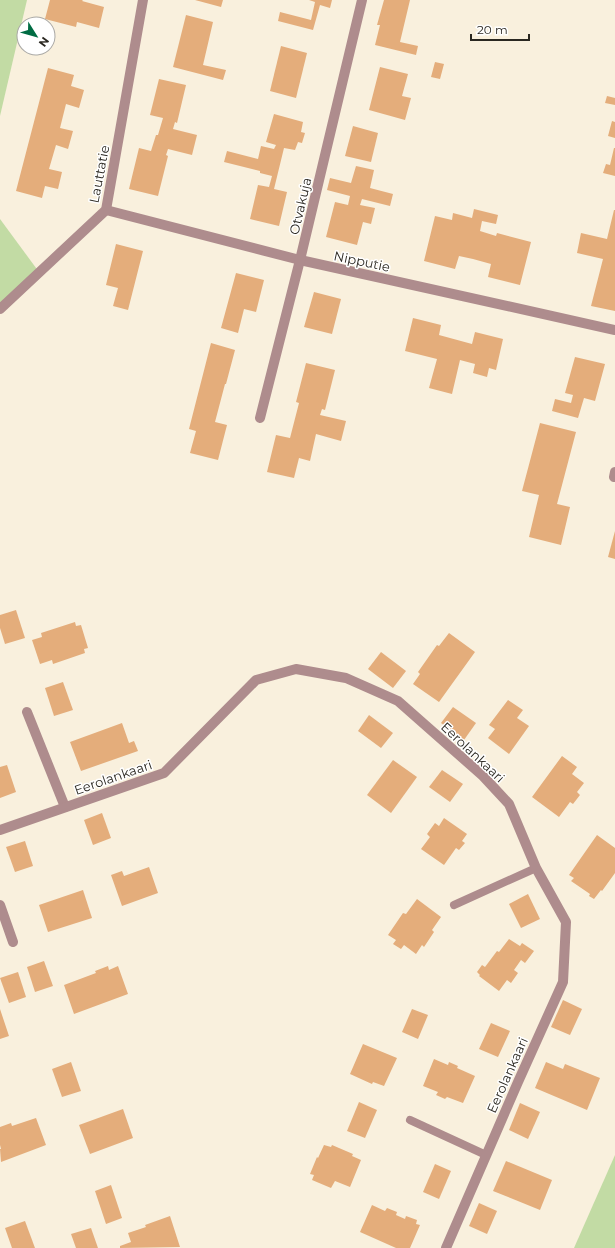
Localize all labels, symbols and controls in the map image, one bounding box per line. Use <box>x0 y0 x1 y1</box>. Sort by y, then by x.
north arrow <box>16 16 56 56</box>
scale bar <box>471 16 529 42</box>
text: 20 m <box>477 22 508 37</box>
text: N <box>36 34 52 50</box>
street label: Lauttatie <box>86 144 112 204</box>
street label: Otvakuja <box>286 176 314 236</box>
street label: Nipputie <box>332 247 392 275</box>
street label: Eerolankaari <box>438 718 508 786</box>
street label: Eerolankaari <box>72 756 154 798</box>
street label: Eerolankaari <box>483 1035 531 1115</box>

